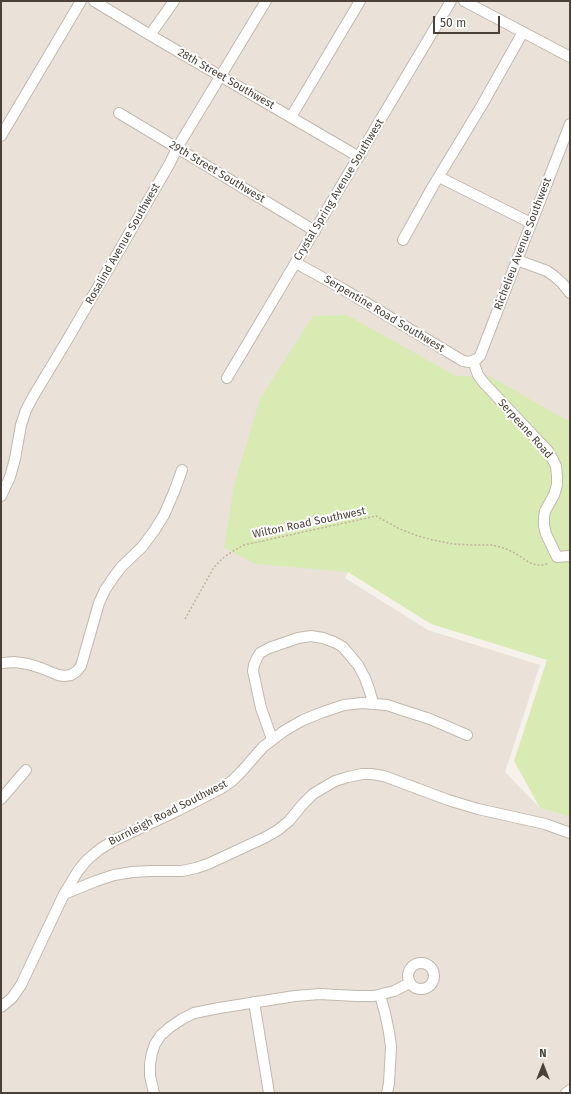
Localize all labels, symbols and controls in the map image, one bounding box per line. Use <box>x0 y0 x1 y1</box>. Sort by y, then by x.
scale bar <box>435 8 502 34</box>
text: 50 m <box>440 16 466 30</box>
street label: 28th Street Southwest <box>175 46 277 112</box>
street label: Crystal Spring Avenue Southwest <box>291 117 387 263</box>
street label: 29th Street Southwest <box>167 138 267 206</box>
street label: Richelieu Avenue Southwest <box>492 176 554 312</box>
street label: Rosalind Avenue Southwest <box>83 181 163 307</box>
street label: Serpentine Road Southwest <box>321 273 447 355</box>
street label: Serpeane Road <box>495 397 555 461</box>
street label: Wilton Road Southwest <box>251 505 367 541</box>
street label: Burnleigh Road Southwest <box>106 777 230 849</box>
north arrow <box>523 1046 563 1086</box>
text: N <box>539 1047 547 1060</box>

